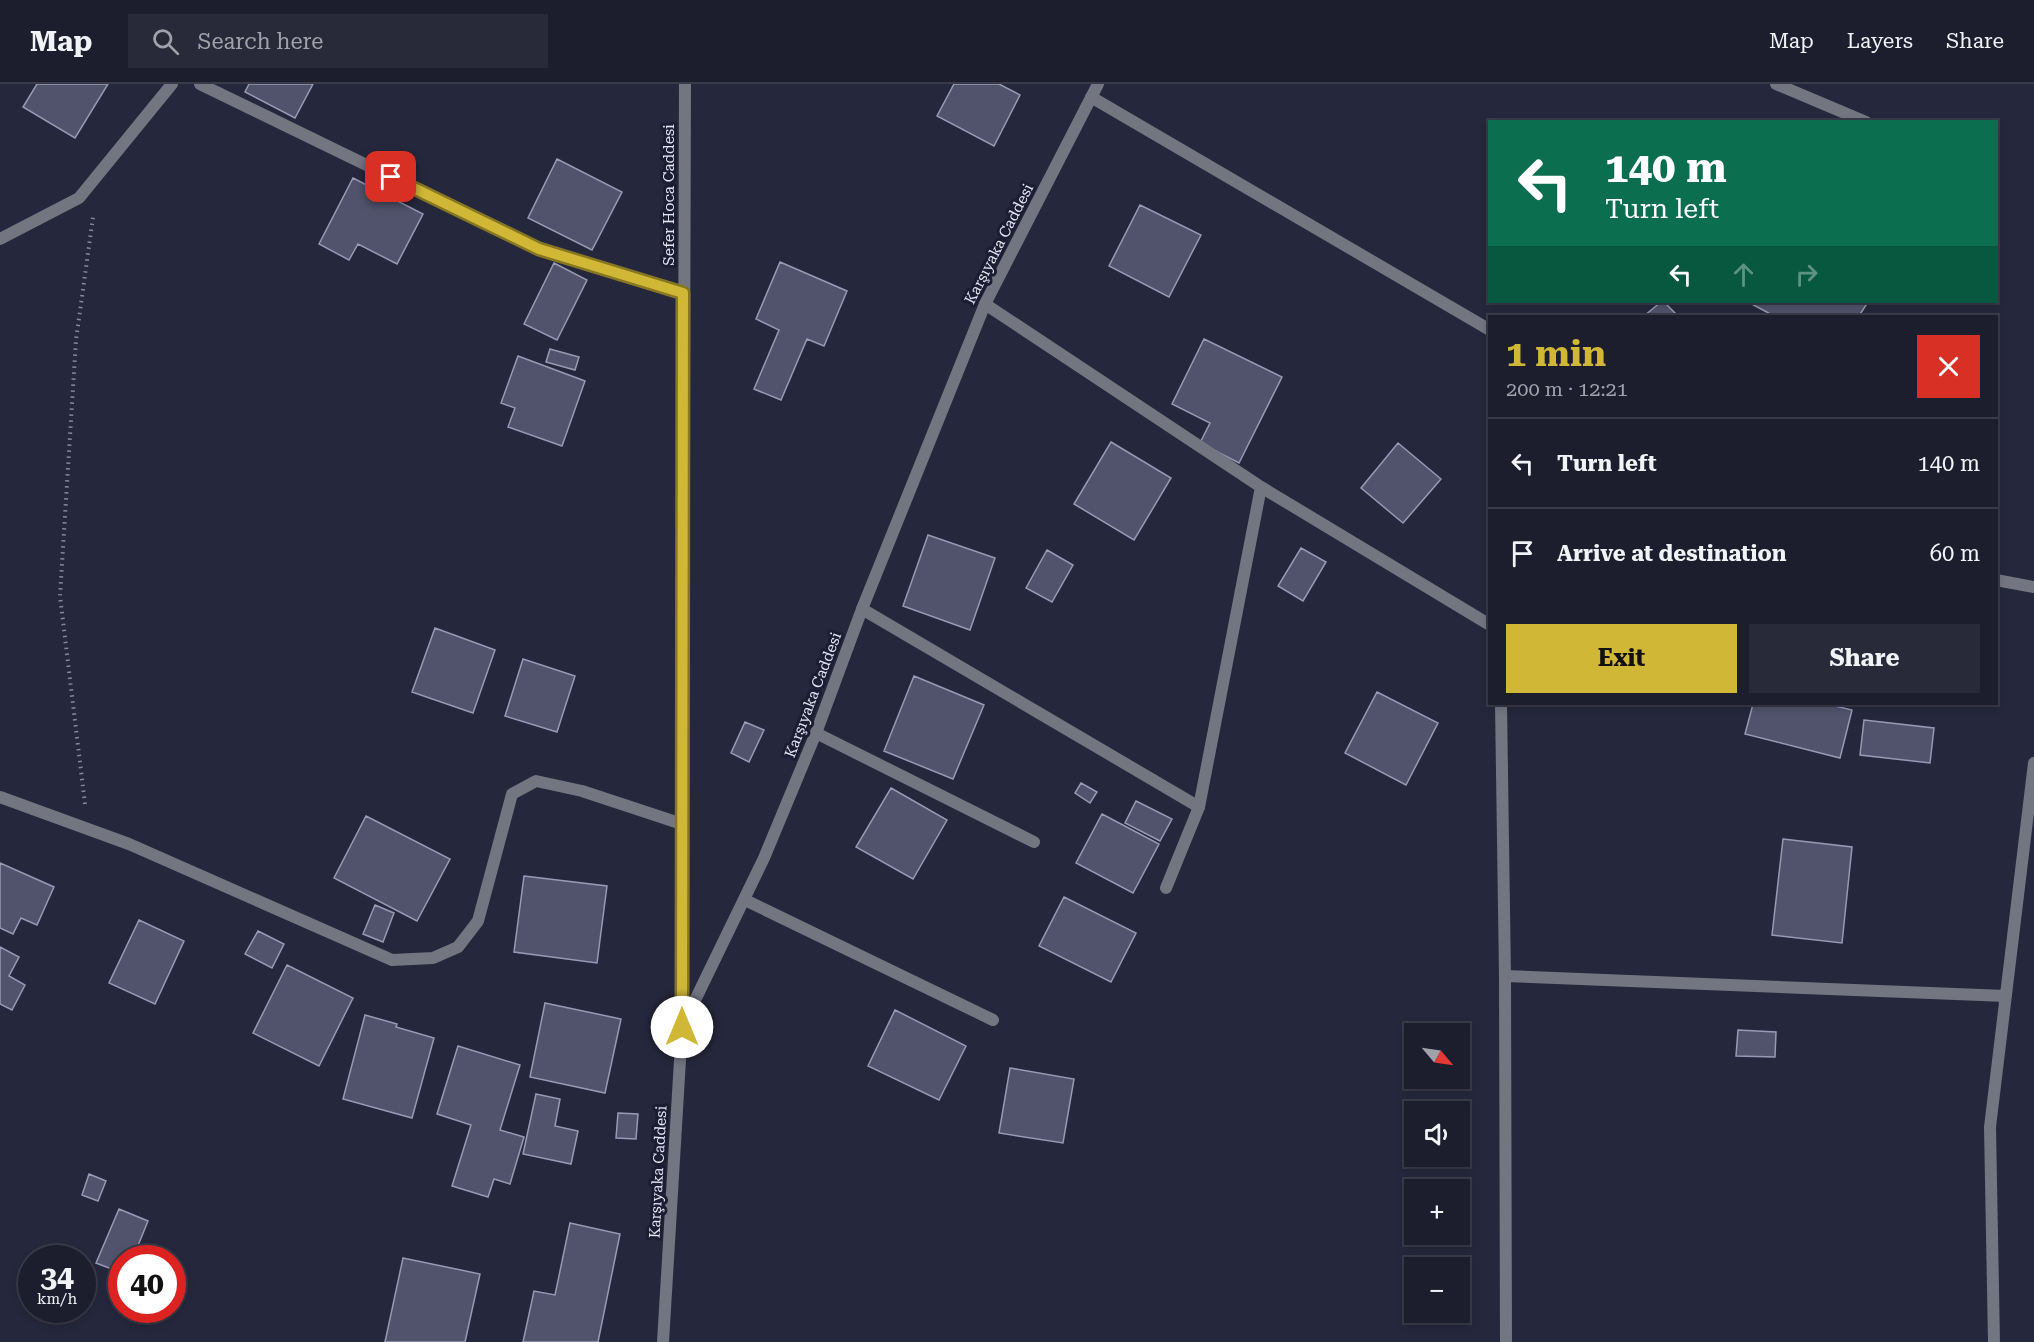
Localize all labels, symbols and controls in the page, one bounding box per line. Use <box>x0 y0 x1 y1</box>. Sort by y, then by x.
search box <box>128 14 548 68</box>
text: Map <box>30 25 92 58</box>
icon: search <box>149 25 182 58</box>
text: Search here <box>197 29 323 54</box>
text: Map <box>1769 29 1814 53</box>
text: Layers <box>1847 29 1913 53</box>
text: Share <box>1946 29 2004 53</box>
street label: Sefer Hoca Caddesi <box>660 124 678 266</box>
text: 140 m <box>1605 143 1727 192</box>
icon: left <box>1506 144 1584 222</box>
pin <box>365 151 416 202</box>
icon: arrive <box>374 160 407 193</box>
street label: Karşıyaka Caddesi <box>961 181 1037 307</box>
text: Turn left <box>1605 193 1719 225</box>
icon: left <box>1664 258 1697 291</box>
icon: ahead <box>1727 258 1760 291</box>
icon: right <box>1790 258 1823 291</box>
text: 1 min <box>1506 333 1606 375</box>
button: close <box>1917 335 1980 398</box>
text: 200 m · 12:21 <box>1506 377 1628 401</box>
icon: left <box>1506 447 1539 480</box>
text: Turn left <box>1557 451 1657 476</box>
text: 140 m <box>1917 451 1980 476</box>
icon: arrive <box>1506 537 1539 570</box>
text: Arrive at destination <box>1557 541 1786 566</box>
text: 60 m <box>1930 541 1980 566</box>
button: Exit <box>1506 624 1737 693</box>
button: Share <box>1749 624 1980 693</box>
street label: Karşıyaka Caddesi <box>781 630 845 760</box>
position arrow <box>650 995 714 1059</box>
north arrow <box>1404 1023 1470 1089</box>
map controls <box>1404 1023 1470 1323</box>
button: sound <box>1404 1101 1470 1167</box>
street label: Karşıyaka Caddesi <box>646 1105 670 1239</box>
button: + <box>1404 1179 1470 1245</box>
speed limit sign: 40 <box>108 1245 186 1323</box>
button: − <box>1404 1257 1470 1323</box>
text: 34 <box>40 1259 74 1294</box>
text: km/h <box>37 1290 77 1308</box>

